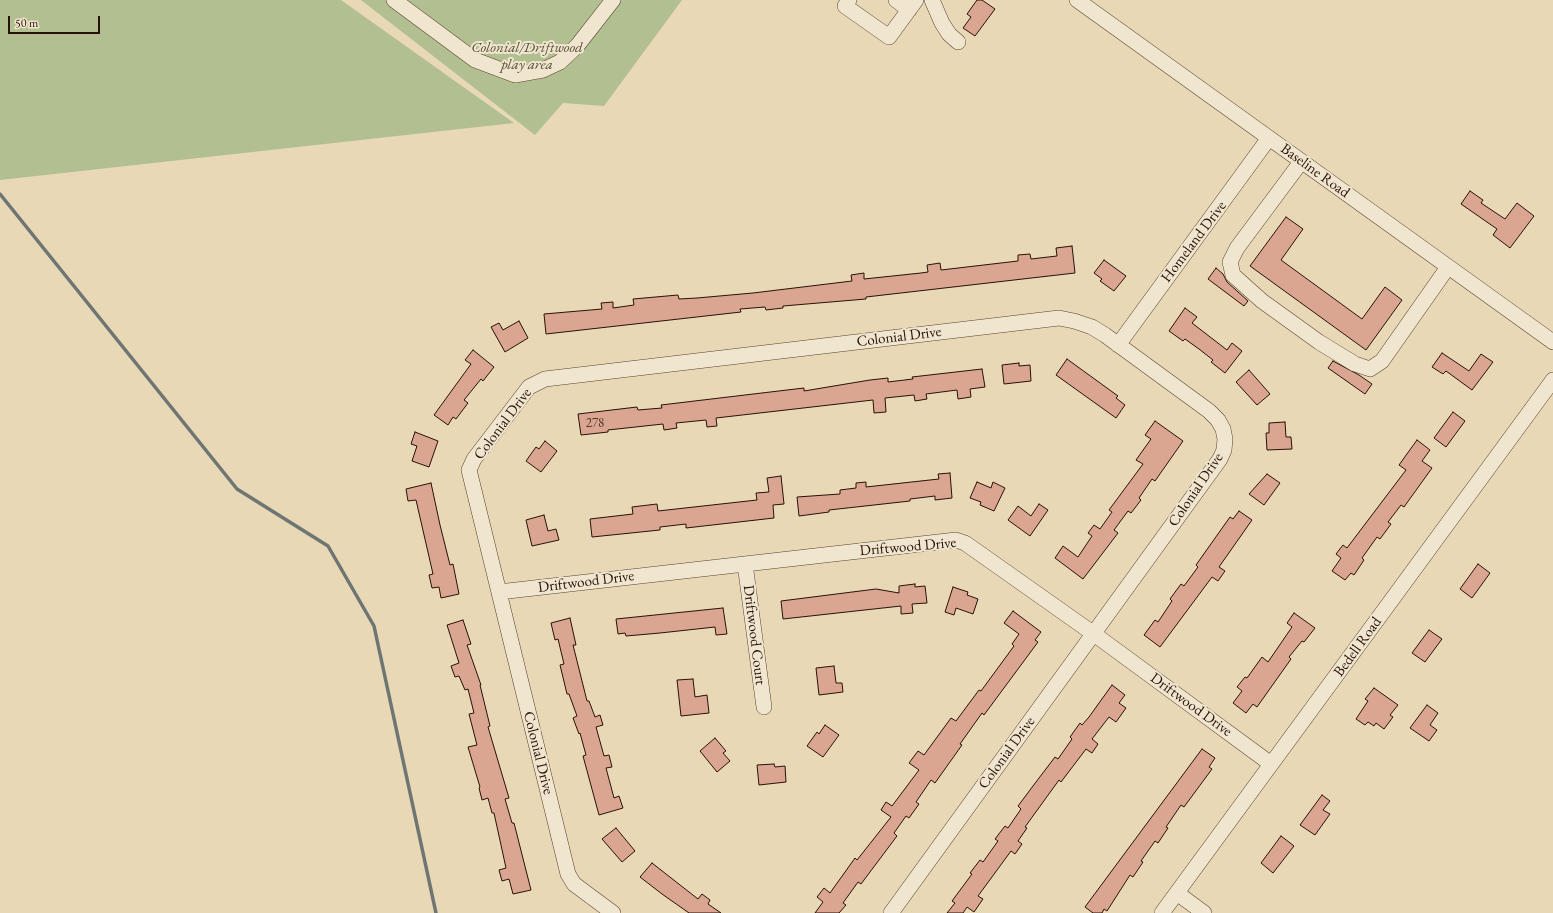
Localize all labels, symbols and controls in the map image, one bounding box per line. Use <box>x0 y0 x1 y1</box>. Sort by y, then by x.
scale bar <box>10 8 102 34</box>
text: 50 m <box>15 15 38 31</box>
park label: Colonial/Driftwood play area <box>471 39 583 74</box>
street label: Baseline Road <box>1277 140 1353 202</box>
street label: Homeland Drive <box>1158 198 1230 286</box>
street label: Colonial Drive <box>856 323 942 351</box>
street label: Colonial Drive <box>470 385 536 463</box>
house number: 278 <box>586 415 604 431</box>
street label: Colonial Drive <box>1165 450 1227 530</box>
street label: Driftwood Drive <box>859 534 957 560</box>
street label: Driftwood Drive <box>537 567 635 597</box>
street label: Driftwood Court <box>739 584 769 686</box>
street label: Bedell Road <box>1330 614 1386 680</box>
street label: Driftwood Drive <box>1147 669 1235 741</box>
street label: Colonial Drive <box>519 710 557 796</box>
street label: Colonial Drive <box>975 713 1039 793</box>

